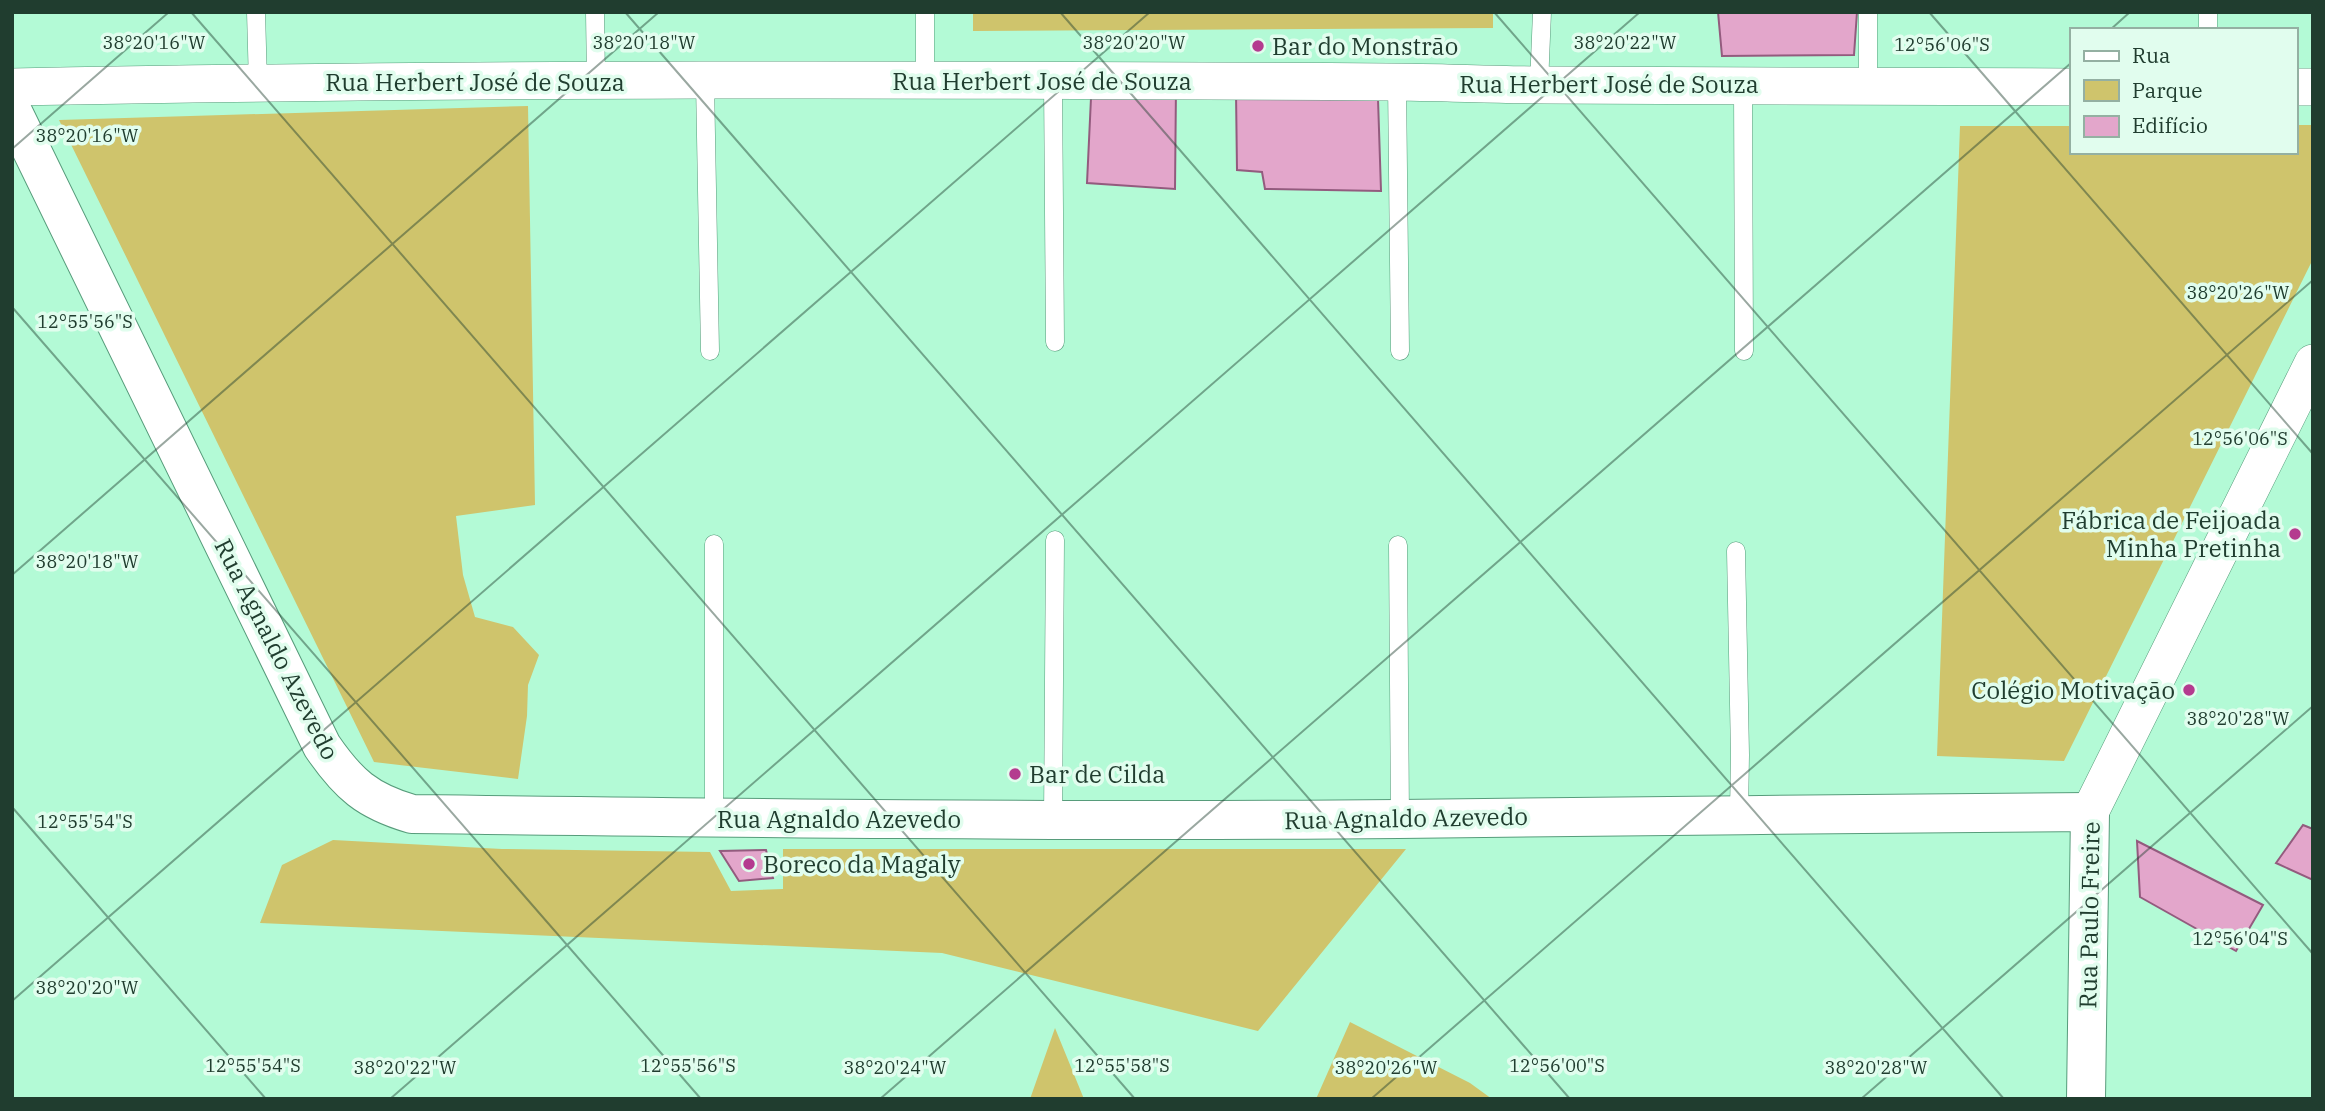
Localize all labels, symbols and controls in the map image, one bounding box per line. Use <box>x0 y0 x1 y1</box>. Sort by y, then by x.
legend <box>2070 28 2297 154</box>
place label: Bar do Monstrão <box>1272 30 1458 62</box>
text: 38°20'16"W <box>103 31 206 54</box>
text: 38°20'18"W <box>593 31 696 54</box>
text: 38°20'20"W <box>1083 31 1186 54</box>
text: 38°20'22"W <box>1574 31 1677 54</box>
text: 12°56'06"S <box>1894 33 1990 56</box>
marker: Bar do Monstrão <box>1250 38 1266 54</box>
text: Rua <box>2132 41 2170 69</box>
street label: Rua Herbert José de Souza <box>892 65 1192 97</box>
street label: Rua Herbert José de Souza <box>325 66 625 98</box>
street label: Rua Herbert José de Souza <box>1459 68 1759 100</box>
text: Parque <box>2132 76 2202 104</box>
text: Edifício <box>2132 111 2208 139</box>
text: 38°20'16"W <box>36 124 139 147</box>
text: 38°20'26"W <box>2187 281 2290 304</box>
text: 12°55'56"S <box>37 310 133 333</box>
text: 12°56'06"S <box>2192 427 2288 450</box>
place label: Fábrica de Feijoada Minha Pretinha <box>2061 504 2281 564</box>
marker: Fábrica de Feijoada Minha Pretinha <box>2287 526 2303 542</box>
street label: Rua Agnaldo Azevedo <box>207 533 347 765</box>
text: 38°20'18"W <box>36 550 139 573</box>
place label: Colégio Motivação <box>1971 674 2175 706</box>
marker: Colégio Motivação <box>2181 682 2197 698</box>
text: 38°20'28"W <box>2187 707 2290 730</box>
place label: Bar de Cilda <box>1029 758 1165 790</box>
marker: Bar de Cilda <box>1007 766 1023 782</box>
street label: Rua Agnaldo Azevedo <box>1284 800 1528 836</box>
street label: Rua Agnaldo Azevedo <box>717 803 961 835</box>
text: 12°55'54"S <box>37 810 133 833</box>
street label: Rua Paulo Freire <box>2071 821 2107 1009</box>
place label: Boreco da Magaly <box>763 848 961 880</box>
marker: Boreco da Magaly <box>741 856 757 872</box>
text: 12°56'04"S <box>2192 927 2288 950</box>
text: 38°20'20"W <box>36 976 139 999</box>
text: 12°55'54"S <box>205 1054 301 1077</box>
text: 12°55'56"S <box>640 1054 736 1077</box>
text: 12°55'58"S <box>1074 1054 1170 1077</box>
text: 12°56'00"S <box>1509 1054 1605 1077</box>
text: 38°20'22"W <box>354 1056 457 1079</box>
text: 38°20'24"W <box>844 1056 947 1079</box>
text: 38°20'26"W <box>1335 1056 1438 1079</box>
text: 38°20'28"W <box>1825 1056 1928 1079</box>

